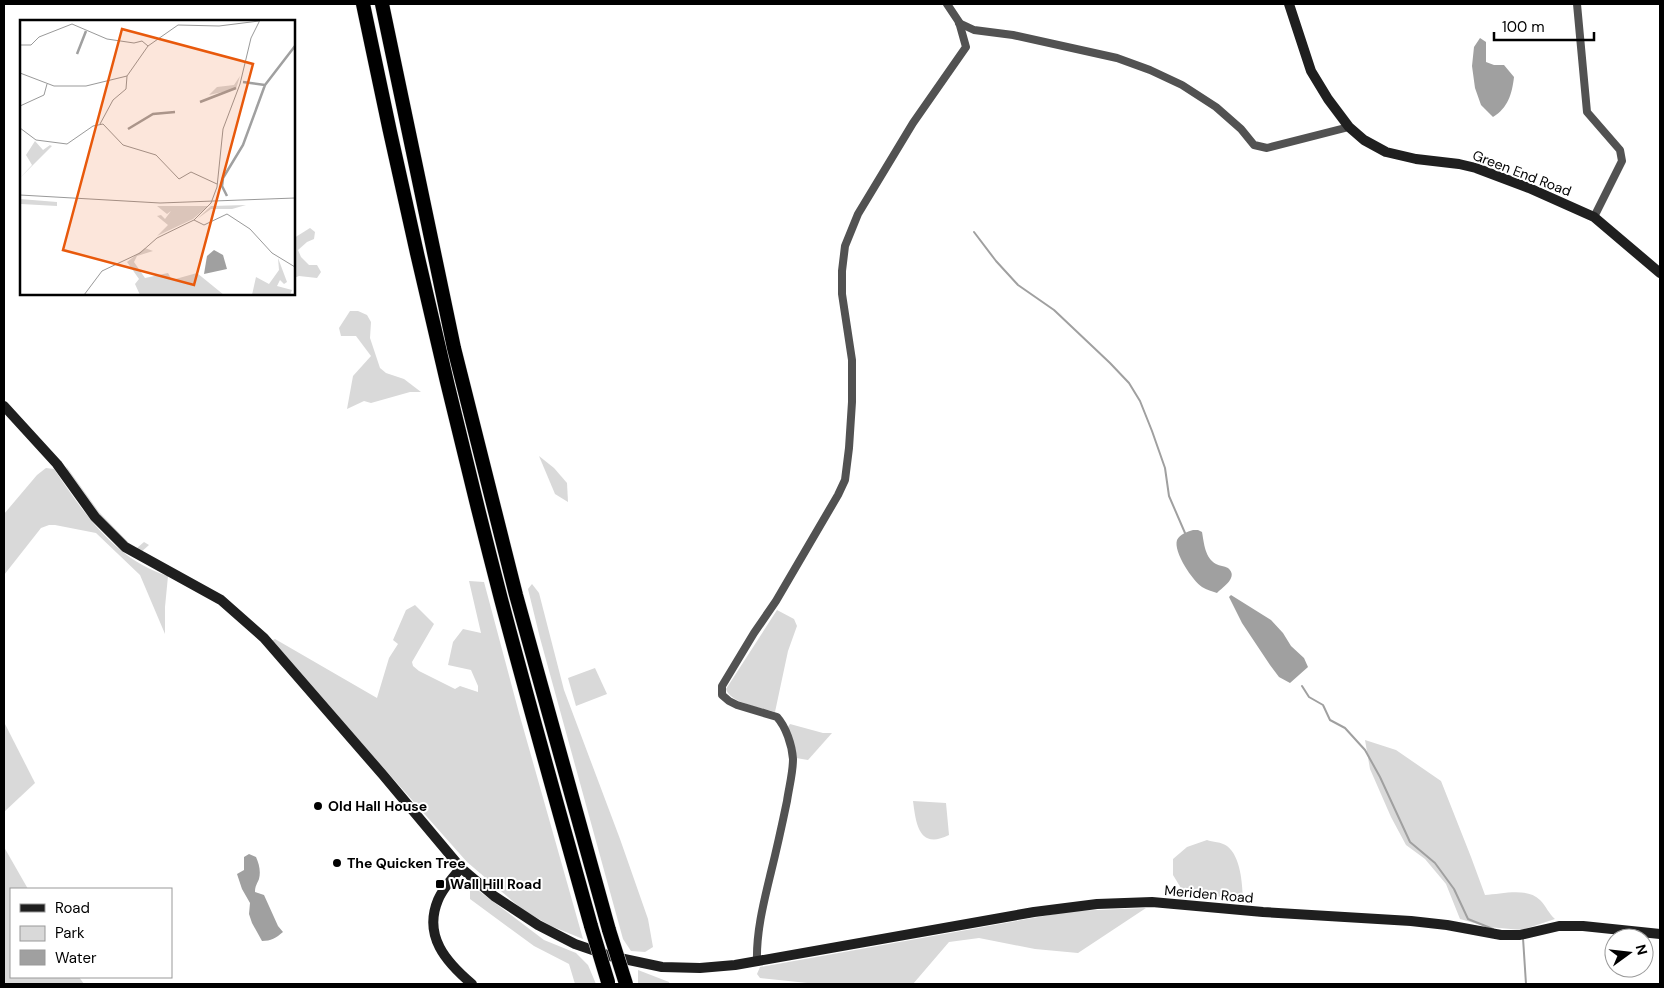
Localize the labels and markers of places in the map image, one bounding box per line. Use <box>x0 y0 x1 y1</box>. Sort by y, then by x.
place label: Old Hall House <box>328 797 427 815</box>
marker: Old Hall House <box>312 800 324 812</box>
place label: The Quicken Tree <box>347 854 466 872</box>
marker: The Quicken Tree <box>331 857 343 869</box>
place label: Wall Hill Road <box>450 875 541 893</box>
marker: Wall Hill Road <box>434 878 446 890</box>

